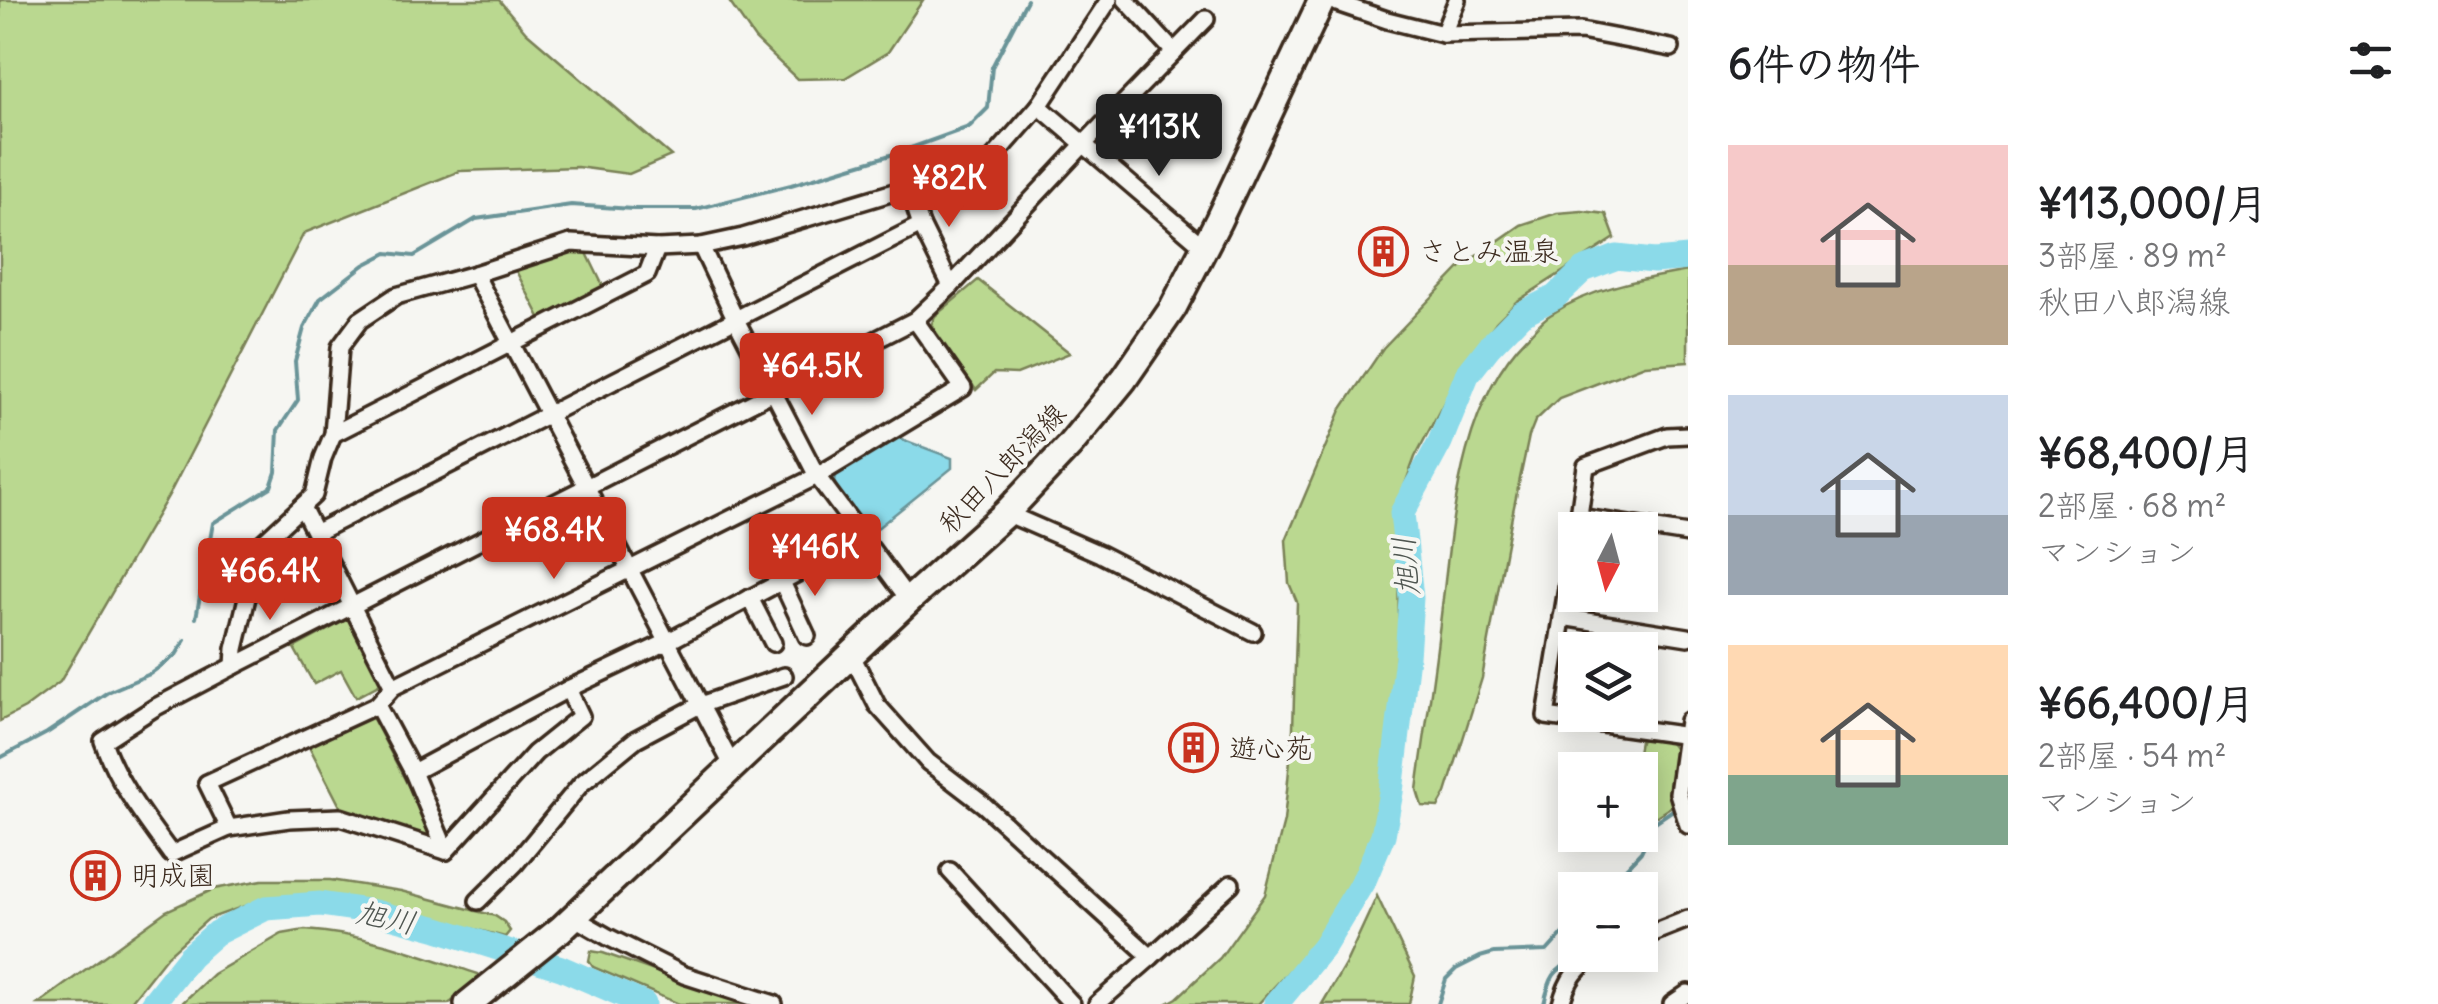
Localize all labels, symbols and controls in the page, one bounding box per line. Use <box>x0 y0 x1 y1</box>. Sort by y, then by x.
icon: filters <box>2343 33 2398 88</box>
text: 6件の物件 <box>1728 38 1920 90</box>
pin: ¥113K <box>1089 94 1229 179</box>
text: ¥113K <box>1118 106 1200 147</box>
pin: ¥82K <box>890 145 1008 230</box>
text: ¥82K <box>912 157 986 198</box>
text: ¥113,000/月 <box>2038 177 2268 229</box>
icon: home <box>1808 185 1928 305</box>
building icon: さとみ温泉 <box>1358 225 1410 277</box>
place label: さとみ温泉 <box>1419 233 1559 269</box>
text: 3部屋 · 89 m² <box>2038 235 2227 276</box>
text: 秋田八郎潟線 <box>2038 281 2230 322</box>
pin: ¥64.5K <box>731 333 893 418</box>
text: ¥64.5K <box>762 345 862 386</box>
street label: 秋田八郎潟線 <box>931 395 1073 541</box>
text: ¥68,400/月 <box>2038 427 2255 479</box>
icon: home <box>1808 435 1928 555</box>
text: 2部屋 · 68 m² <box>2038 485 2226 526</box>
pin: ¥68.4K <box>473 497 635 582</box>
text: ¥68.4K <box>504 509 604 550</box>
north arrow <box>1558 512 1658 612</box>
map controls <box>1558 512 1658 972</box>
pin: ¥146K <box>745 514 885 599</box>
text: ¥146K <box>771 526 859 567</box>
text: マンション <box>2038 531 2197 572</box>
water label: 旭川 <box>1383 535 1427 598</box>
pin: ¥66.4K <box>189 538 351 623</box>
text: ¥66.4K <box>220 550 320 591</box>
button: layers <box>1558 632 1658 732</box>
text: ¥66,400/月 <box>2038 677 2255 729</box>
icon: home <box>1808 685 1928 805</box>
building icon: 遊心苑 <box>1168 722 1220 774</box>
place label: 遊心苑 <box>1229 730 1313 766</box>
text: 2部屋 · 54 m² <box>2038 735 2226 776</box>
button: + <box>1558 752 1658 852</box>
text: マンション <box>2038 781 2197 822</box>
building icon: 明成園 <box>70 849 122 901</box>
place label: 明成園 <box>131 857 215 893</box>
button: − <box>1558 872 1658 972</box>
water label: 旭川 <box>353 892 420 942</box>

